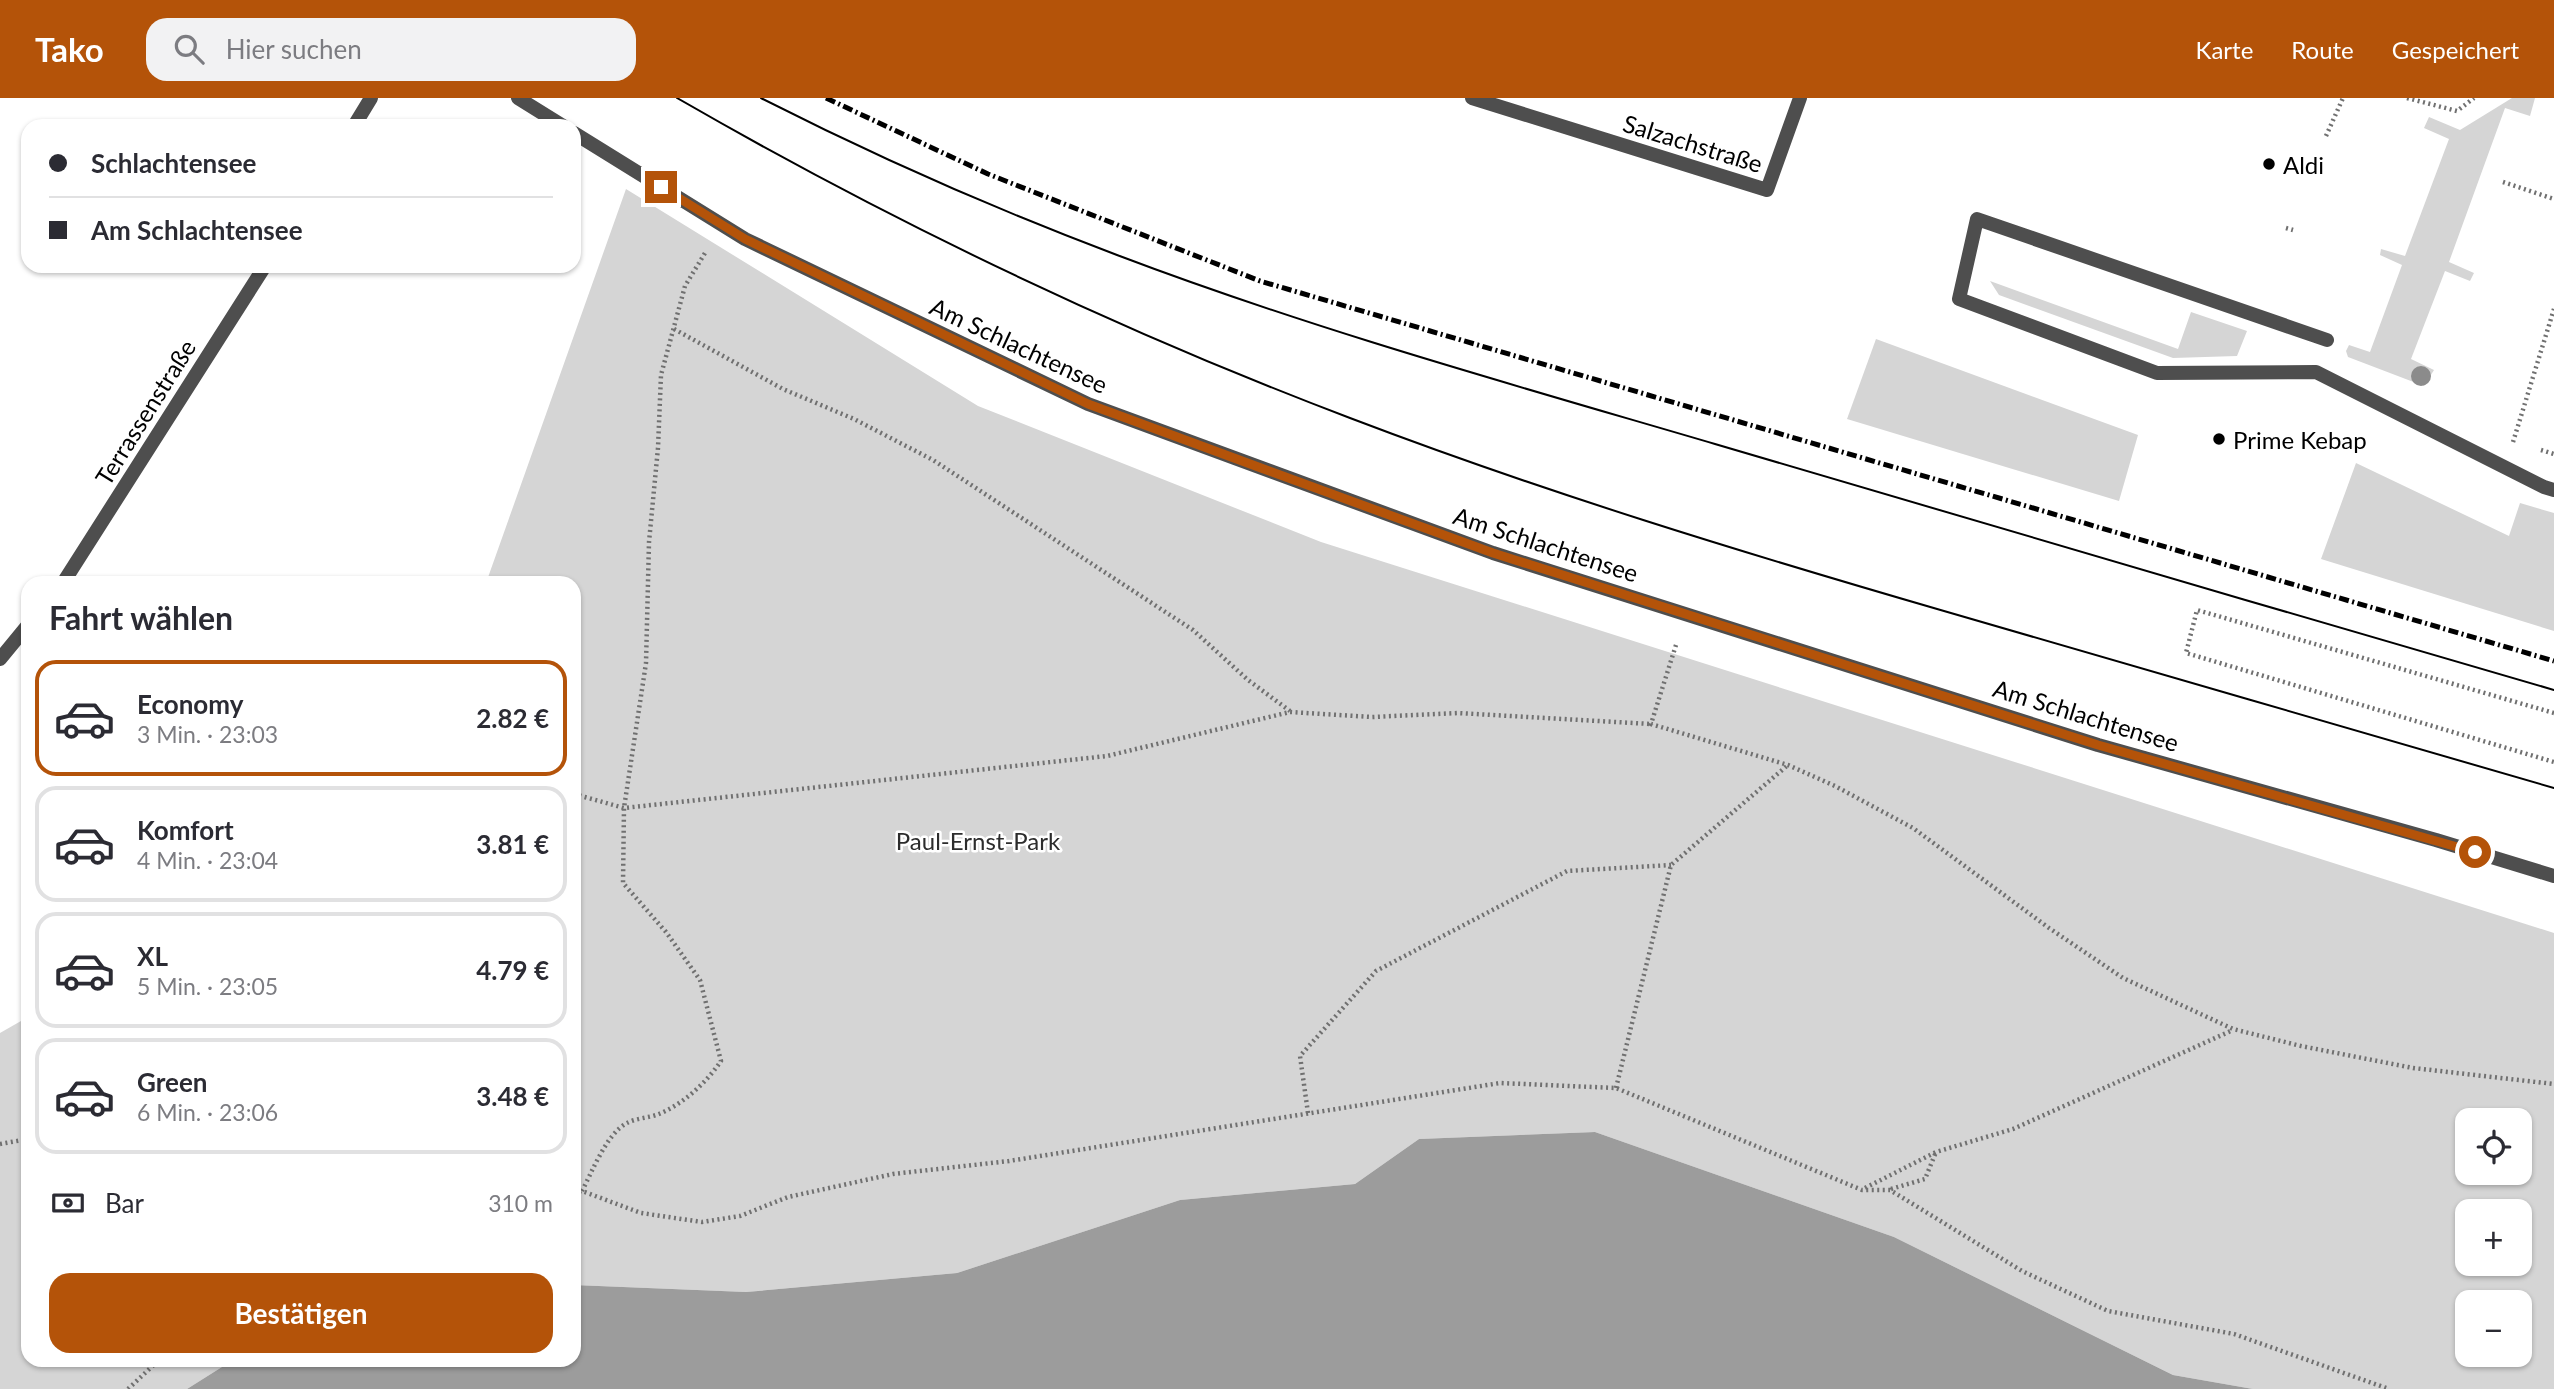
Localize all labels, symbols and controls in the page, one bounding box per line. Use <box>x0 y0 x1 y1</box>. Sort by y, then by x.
search box <box>146 18 636 81</box>
text: Tako <box>35 29 104 69</box>
icon: search <box>170 30 208 68</box>
text: Hier suchen <box>226 33 362 65</box>
text: Karte <box>2196 35 2253 64</box>
text: Route <box>2291 35 2354 64</box>
text: Gespeichert <box>2392 35 2519 64</box>
street label: Salzachstraße <box>1620 108 1766 178</box>
text: Schlachtensee <box>91 147 256 179</box>
place label: Aldi <box>2283 150 2324 179</box>
marker: Aldi <box>2261 156 2277 172</box>
route end <box>645 171 677 203</box>
text: Am Schlachtensee <box>91 214 303 246</box>
street label: Am Schlachtensee <box>926 291 1112 399</box>
street label: Terrassenstraße <box>89 334 201 490</box>
place label: Prime Kebap <box>2233 425 2367 454</box>
marker: Prime Kebap <box>2211 431 2227 447</box>
street label: Am Schlachtensee <box>1450 500 1642 588</box>
text: Fahrt wählen <box>49 598 233 637</box>
street label: Am Schlachtensee <box>1990 673 2182 757</box>
icon: car <box>53 687 116 750</box>
text: Economy <box>137 688 243 720</box>
text: 2.82 € <box>476 702 549 734</box>
text: 3 Min. · 23:03 <box>137 720 278 748</box>
icon: car <box>53 813 116 876</box>
text: Komfort <box>137 814 234 846</box>
park label: Paul-Ernst-Park <box>896 826 1061 855</box>
text: 3.81 € <box>476 828 549 860</box>
route start <box>2459 836 2491 868</box>
text: 4 Min. · 23:04 <box>137 846 278 874</box>
icon: car <box>53 939 116 1002</box>
text: XL <box>137 940 168 972</box>
text: 4.79 € <box>476 954 549 986</box>
text: 5 Min. · 23:05 <box>137 972 278 1000</box>
icon: car <box>53 1065 116 1128</box>
text: Green <box>137 1066 207 1098</box>
text: 3.48 € <box>476 1080 549 1112</box>
text: 6 Min. · 23:06 <box>137 1098 278 1126</box>
map controls <box>2455 1108 2532 1367</box>
button: locate <box>2455 1108 2532 1185</box>
icon: cash <box>49 1184 87 1222</box>
text: Bar <box>105 1187 144 1219</box>
text: 310 m <box>488 1189 553 1217</box>
button: + <box>2455 1199 2532 1276</box>
button: Bestätigen <box>49 1273 553 1353</box>
button: − <box>2455 1290 2532 1367</box>

